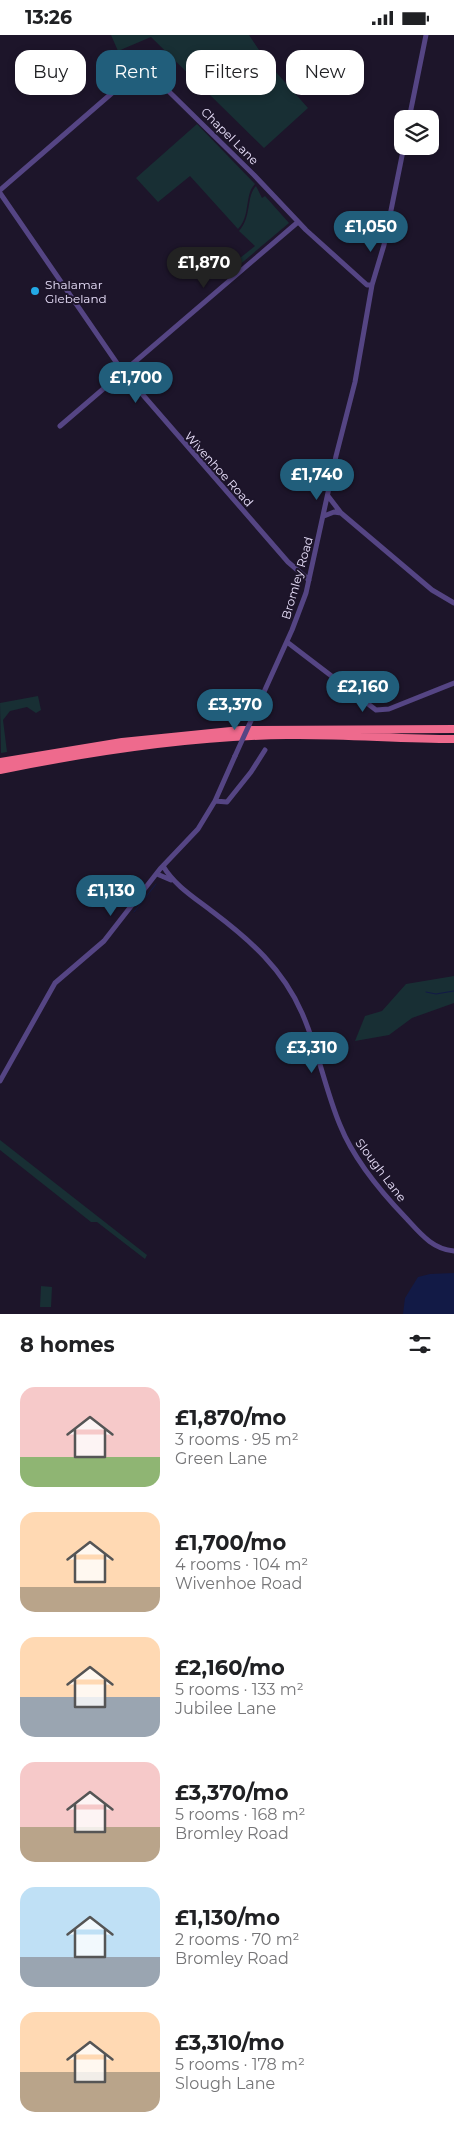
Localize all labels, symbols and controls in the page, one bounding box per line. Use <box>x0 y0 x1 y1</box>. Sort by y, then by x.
text: 13:26 <box>25 6 72 29</box>
chip: Buy <box>15 50 86 95</box>
chip: Rent <box>96 50 176 95</box>
chip: Filters <box>186 50 276 95</box>
chip: New <box>286 50 364 95</box>
street label: Chapel Lane <box>198 104 262 168</box>
map controls <box>394 110 439 155</box>
button: layers <box>394 110 439 155</box>
pin: £1,050 <box>330 211 412 253</box>
text: £1,050 <box>345 217 397 236</box>
pin: £1,870 <box>163 247 245 289</box>
text: £1,870 <box>178 253 230 272</box>
place label: Shalamar Glebeland <box>45 277 107 306</box>
marker: Shalamar Glebeland <box>29 285 41 297</box>
pin: £1,700 <box>95 361 177 404</box>
text: £1,700 <box>110 368 162 387</box>
street label: Wivenhoe Road <box>181 429 257 509</box>
pin: £1,740 <box>276 459 358 501</box>
text: £1,740 <box>291 465 343 484</box>
street label: Bromley Road <box>278 535 316 621</box>
pin: £2,160 <box>322 671 404 713</box>
text: £2,160 <box>337 677 389 696</box>
pin: £3,370 <box>194 689 276 731</box>
text: £3,370 <box>208 695 262 714</box>
pin: £1,130 <box>70 875 152 917</box>
text: £1,130 <box>87 881 135 900</box>
pin: £3,310 <box>271 1031 353 1074</box>
text: £3,310 <box>287 1038 337 1057</box>
street label: Slough Lane <box>352 1135 410 1205</box>
icon: filters <box>406 1330 434 1358</box>
text: 8 homes <box>20 1332 115 1357</box>
text: £1,870/mo <box>175 1405 286 1430</box>
icon: home <box>60 1407 120 1467</box>
text: 3 rooms · 95 m² <box>175 1430 299 1449</box>
text: Green Lane <box>175 1449 267 1468</box>
text: £1,700/mo <box>175 1530 286 1555</box>
icon: home <box>60 1532 120 1592</box>
text: 4 rooms · 104 m² <box>175 1555 308 1574</box>
text: Wivenhoe Road <box>175 1574 302 1593</box>
text: £2,160/mo <box>175 1655 285 1680</box>
icon: home <box>60 1657 120 1717</box>
text: 5 rooms · 133 m² <box>175 1680 304 1699</box>
text: Jubilee Lane <box>175 1699 276 1718</box>
text: £3,370/mo <box>175 1780 288 1805</box>
icon: home <box>60 1782 120 1842</box>
text: 5 rooms · 168 m² <box>175 1805 306 1824</box>
text: Bromley Road <box>175 1824 289 1843</box>
text: £1,130/mo <box>175 1905 280 1930</box>
icon: home <box>60 1907 120 1967</box>
text: 2 rooms · 70 m² <box>175 1930 300 1949</box>
text: Bromley Road <box>175 1949 289 1968</box>
text: £3,310/mo <box>175 2030 284 2055</box>
icon: home <box>60 2032 120 2092</box>
text: 5 rooms · 178 m² <box>175 2055 305 2074</box>
text: Slough Lane <box>175 2074 275 2093</box>

